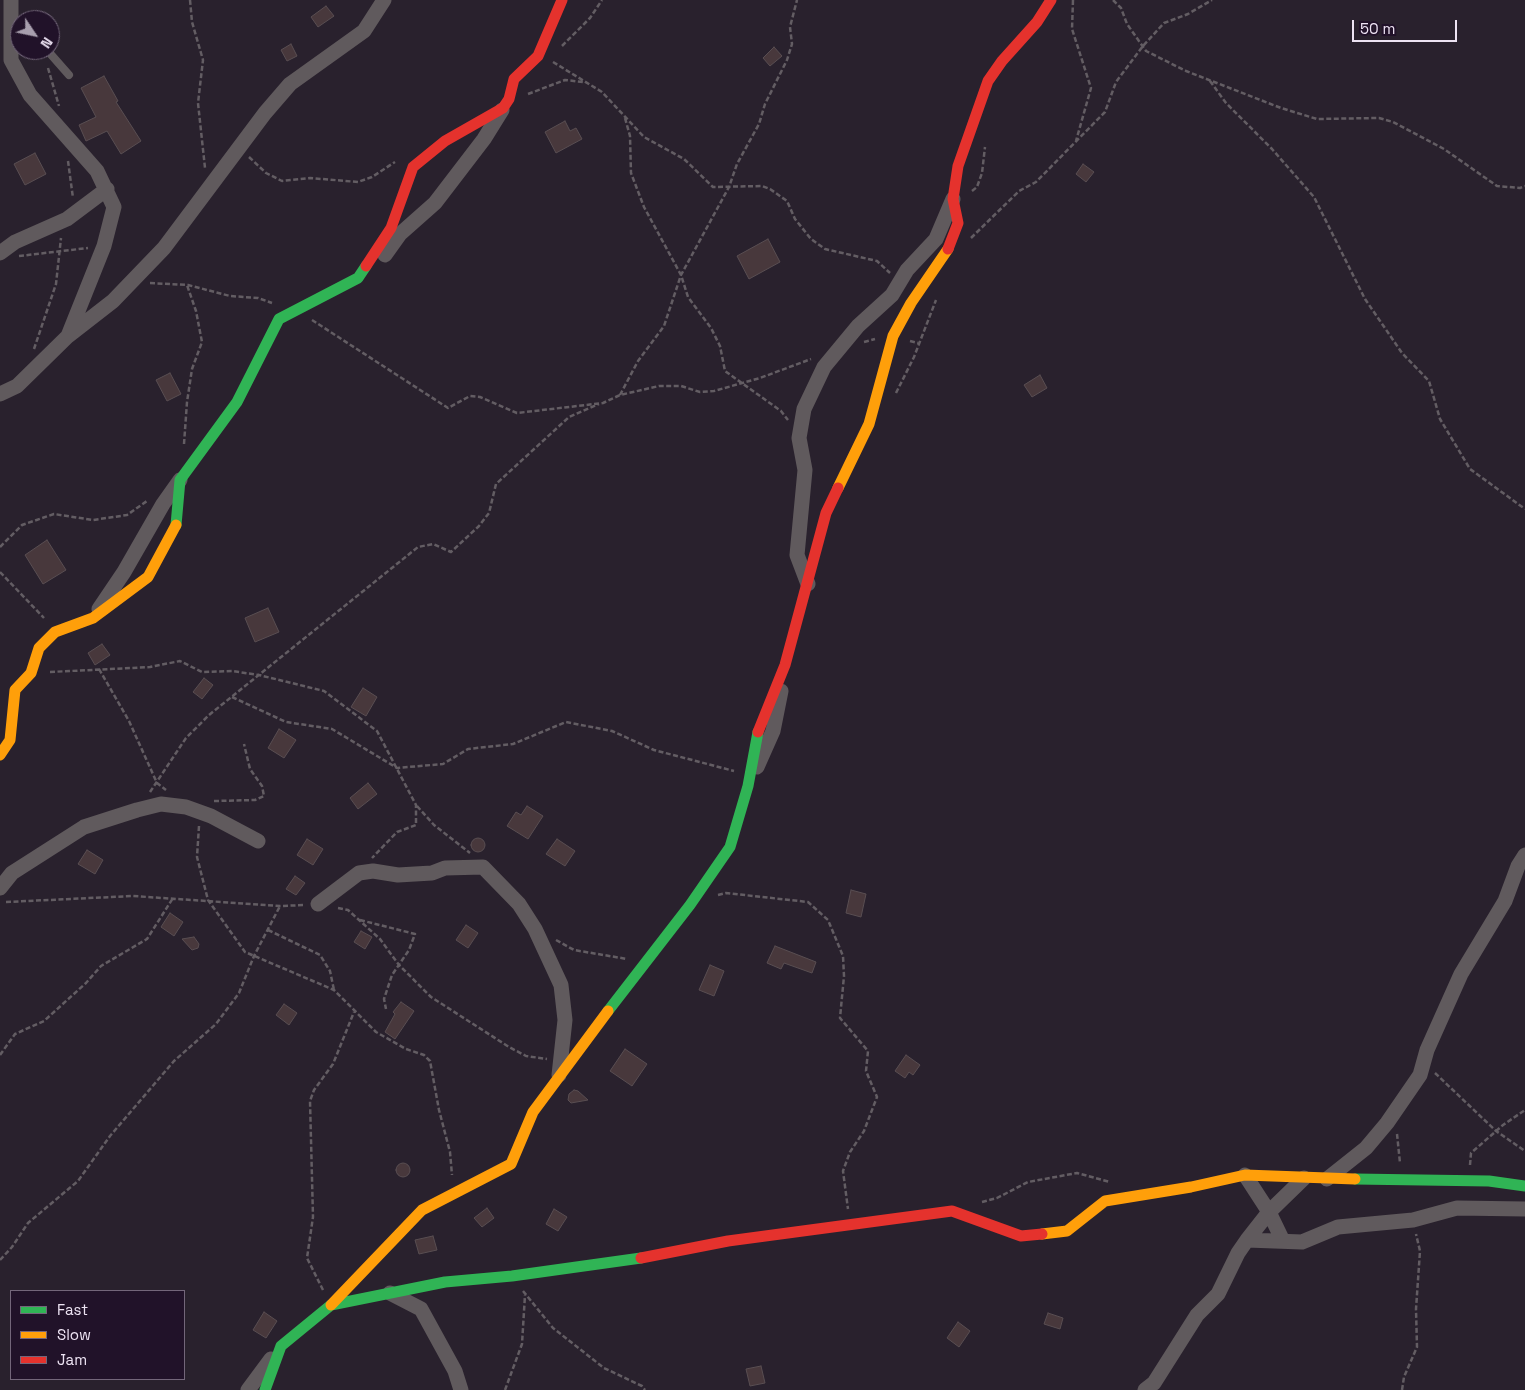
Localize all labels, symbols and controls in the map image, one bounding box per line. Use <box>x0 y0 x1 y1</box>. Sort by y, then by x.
north arrow <box>10 10 60 60</box>
scale bar <box>1355 10 1460 42</box>
text: 50 m <box>1360 19 1395 38</box>
text: N <box>37 34 57 52</box>
legend <box>10 1290 185 1380</box>
text: Fast <box>57 1300 88 1319</box>
text: Slow <box>57 1325 91 1344</box>
text: Jam <box>57 1350 87 1369</box>

